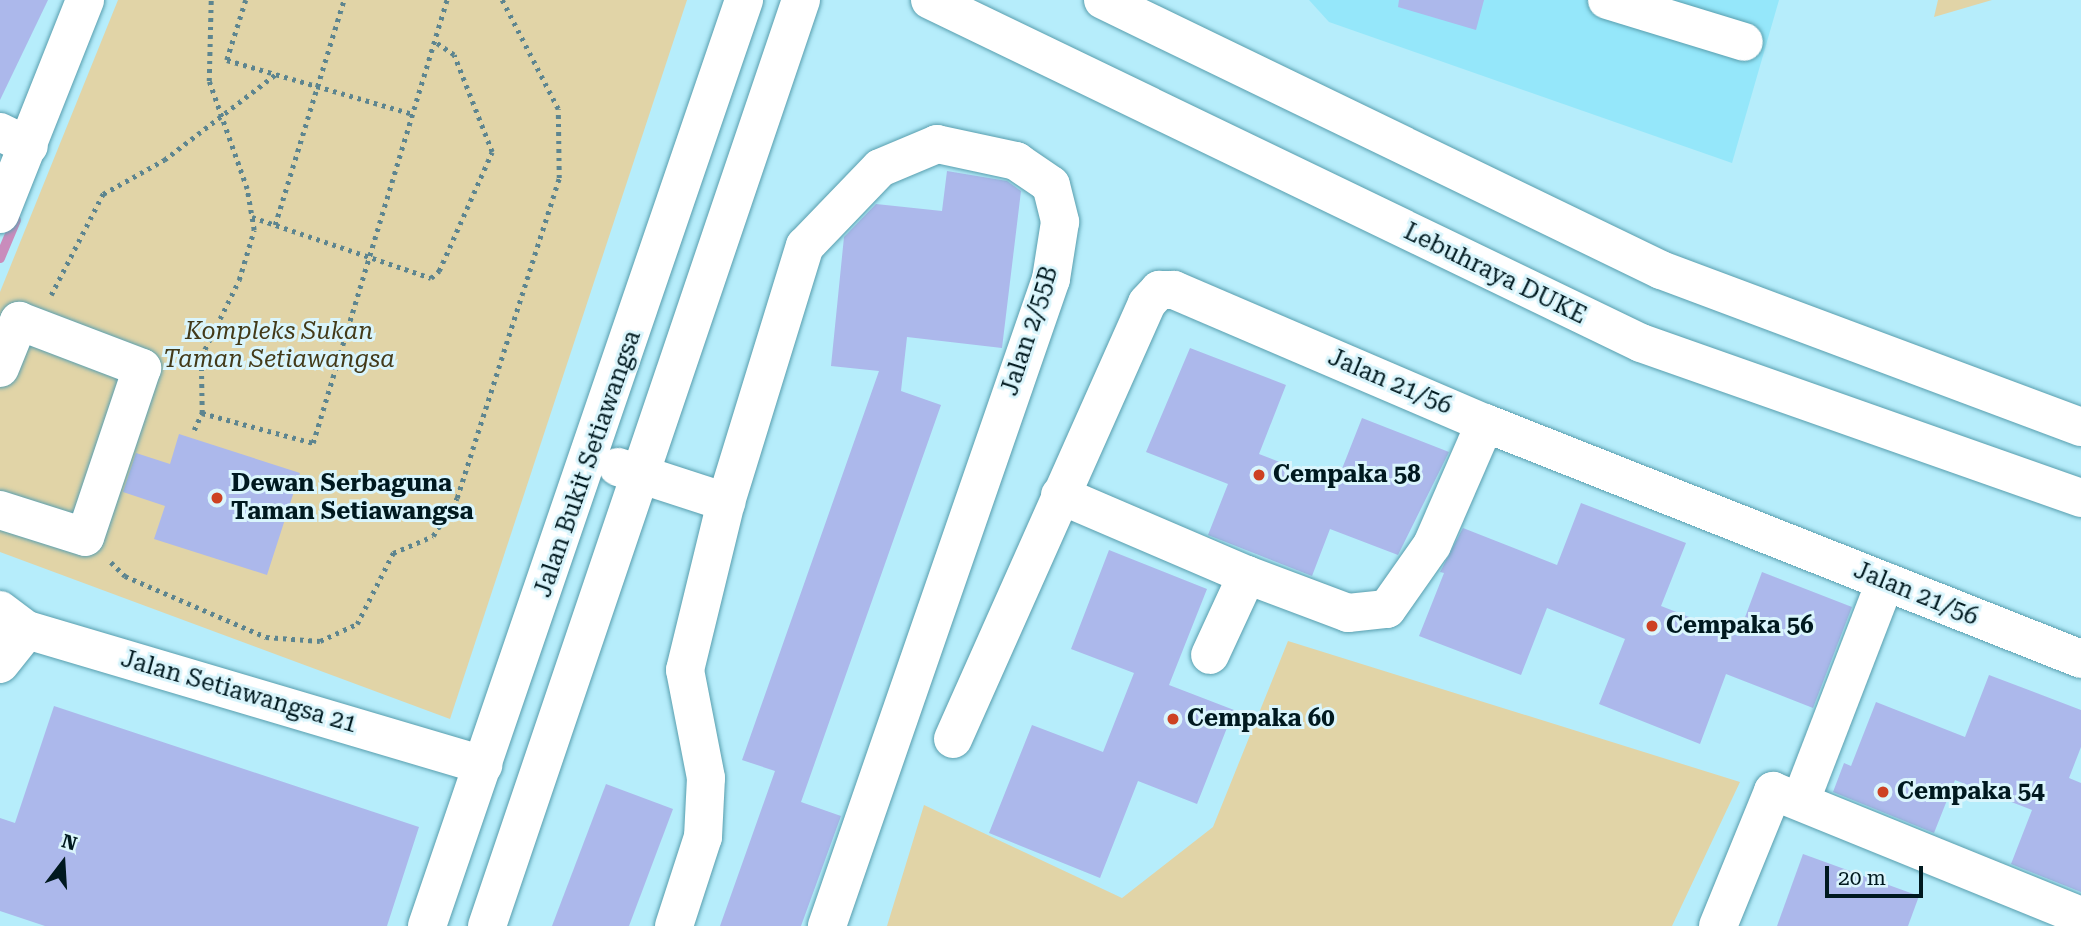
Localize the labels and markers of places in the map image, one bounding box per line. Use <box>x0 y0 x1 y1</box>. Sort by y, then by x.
place label: Cempaka 58 <box>1273 461 1421 489</box>
marker: Cempaka 58 <box>1251 467 1267 483</box>
place label: Dewan Serbaguna Taman Setiawangsa <box>231 470 473 526</box>
marker: Dewan Serbaguna Taman Setiawangsa <box>209 490 225 506</box>
place label: Cempaka 56 <box>1666 612 1814 640</box>
marker: Cempaka 56 <box>1644 618 1660 634</box>
place label: Cempaka 60 <box>1187 705 1335 733</box>
marker: Cempaka 60 <box>1165 711 1181 727</box>
place label: Cempaka 54 <box>1897 778 2045 806</box>
marker: Cempaka 54 <box>1875 784 1891 800</box>

